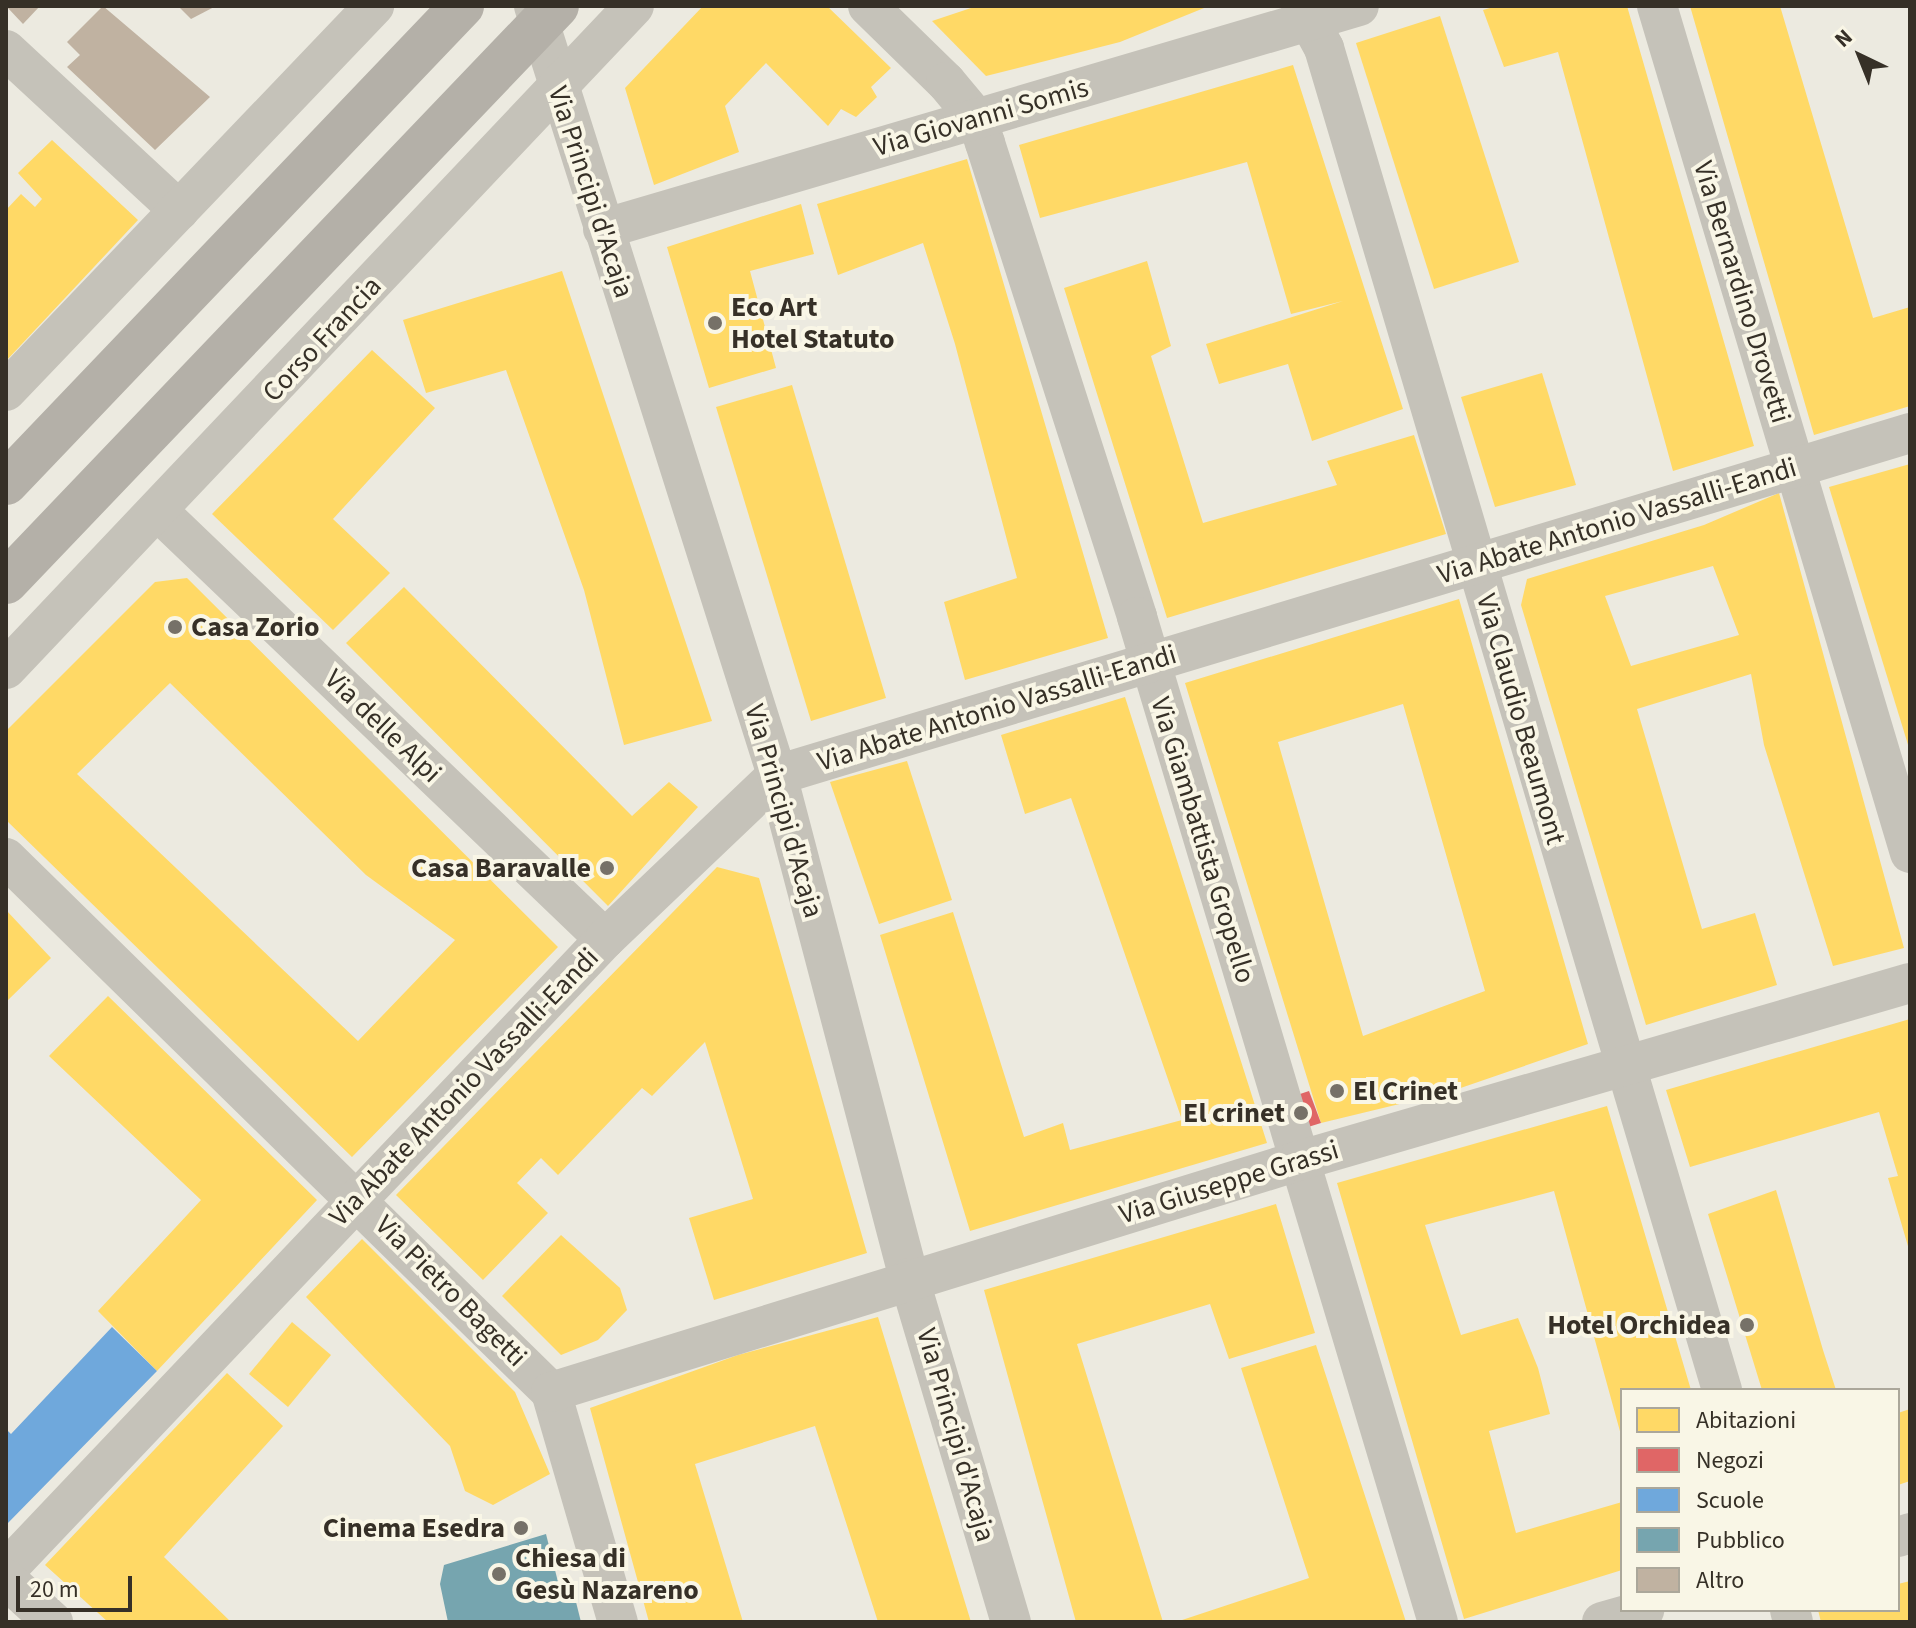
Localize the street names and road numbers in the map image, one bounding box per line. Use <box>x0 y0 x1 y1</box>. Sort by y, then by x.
street label: Via Giovanni Somis <box>870 70 1092 164</box>
street label: Via Principi d'Acaja <box>541 82 641 302</box>
street label: Via Bernardino Drovetti <box>1686 157 1798 427</box>
street label: Corso Francia <box>256 269 388 409</box>
street label: Via Abate Antonio Vassalli-Eandi <box>1434 450 1800 592</box>
street label: Via Claudio Beaumont <box>1469 590 1573 848</box>
street label: Via Abate Antonio Vassalli-Eandi <box>814 637 1180 779</box>
street label: Via delle Alpi <box>318 662 448 790</box>
street label: Via Giambattista Gropello <box>1144 693 1262 987</box>
street label: Via Principi d'Acaja <box>737 700 831 922</box>
street label: Via Abate Antonio Vassalli-Eandi <box>322 941 606 1233</box>
street label: Via Giuseppe Grassi <box>1115 1133 1343 1231</box>
street label: Via Pietro Bagetti <box>368 1208 534 1374</box>
street label: Via Principi d'Acaja <box>909 1324 1003 1546</box>

